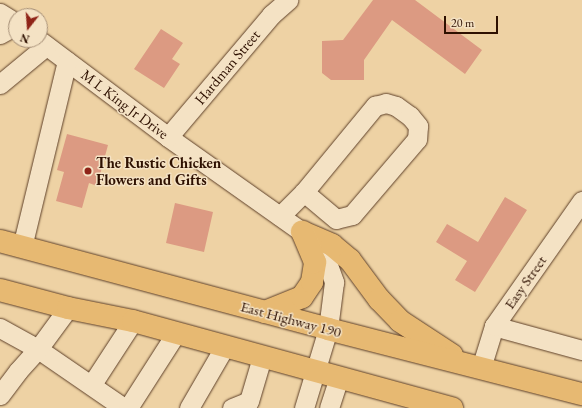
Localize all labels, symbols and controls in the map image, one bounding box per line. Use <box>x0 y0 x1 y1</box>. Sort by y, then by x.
north arrow <box>8 8 48 48</box>
scale bar <box>446 8 500 34</box>
text: 20 m <box>451 15 474 31</box>
street label: Hardman Street <box>190 26 264 108</box>
text: N <box>18 31 31 47</box>
street label: M L King Jr Drive <box>78 65 172 143</box>
place label: The Rustic Chicken Flowers and Gifts <box>96 153 221 188</box>
marker: The Rustic Chicken Flowers and Gifts <box>83 166 93 176</box>
street label: Easy Street <box>500 252 550 312</box>
street label: East Highway 190 <box>239 297 343 341</box>

